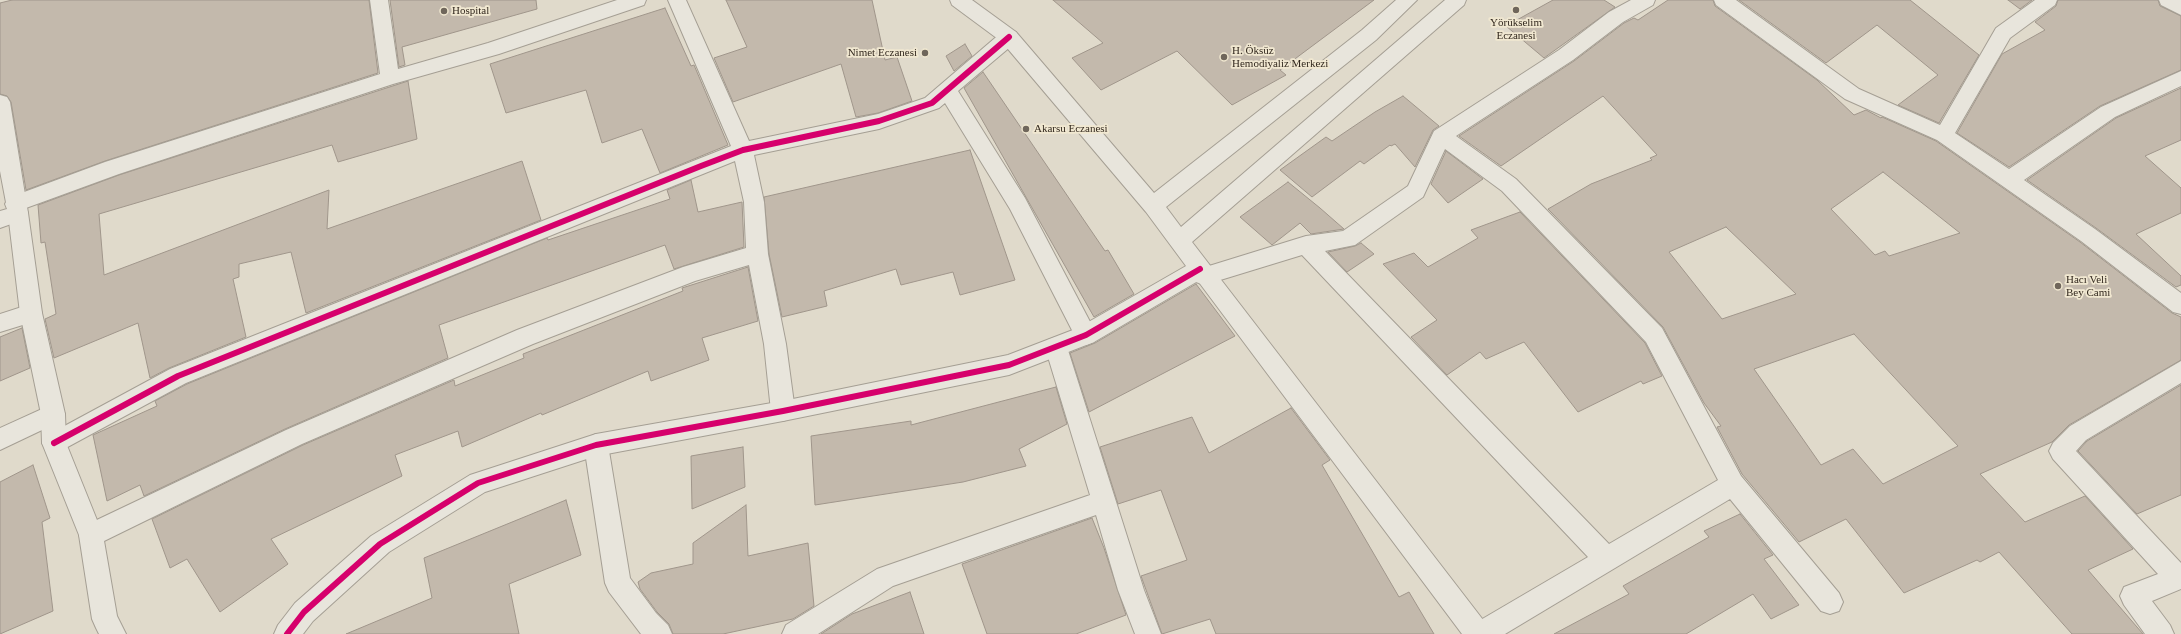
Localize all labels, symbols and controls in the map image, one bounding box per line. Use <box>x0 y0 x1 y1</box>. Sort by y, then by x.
place label: Hospital <box>452 4 489 18</box>
marker: Yörükselim Eczanesi <box>1511 5 1521 15</box>
marker: Hospital <box>439 6 449 16</box>
place label: Yörükselim Eczanesi <box>1490 16 1542 42</box>
place label: H. Öksüz Hemodiyaliz Merkezi <box>1232 44 1328 70</box>
place label: Nimet Eczanesi <box>848 46 917 60</box>
marker: Nimet Eczanesi <box>920 48 930 58</box>
marker: H. Öksüz Hemodiyaliz Merkezi <box>1219 52 1229 62</box>
place label: Akarsu Eczanesi <box>1034 122 1108 136</box>
marker: Akarsu Eczanesi <box>1021 124 1031 134</box>
place label: Hacı Veli Bey Cami <box>2066 273 2110 299</box>
marker: Hacı Veli Bey Cami <box>2053 281 2063 291</box>

